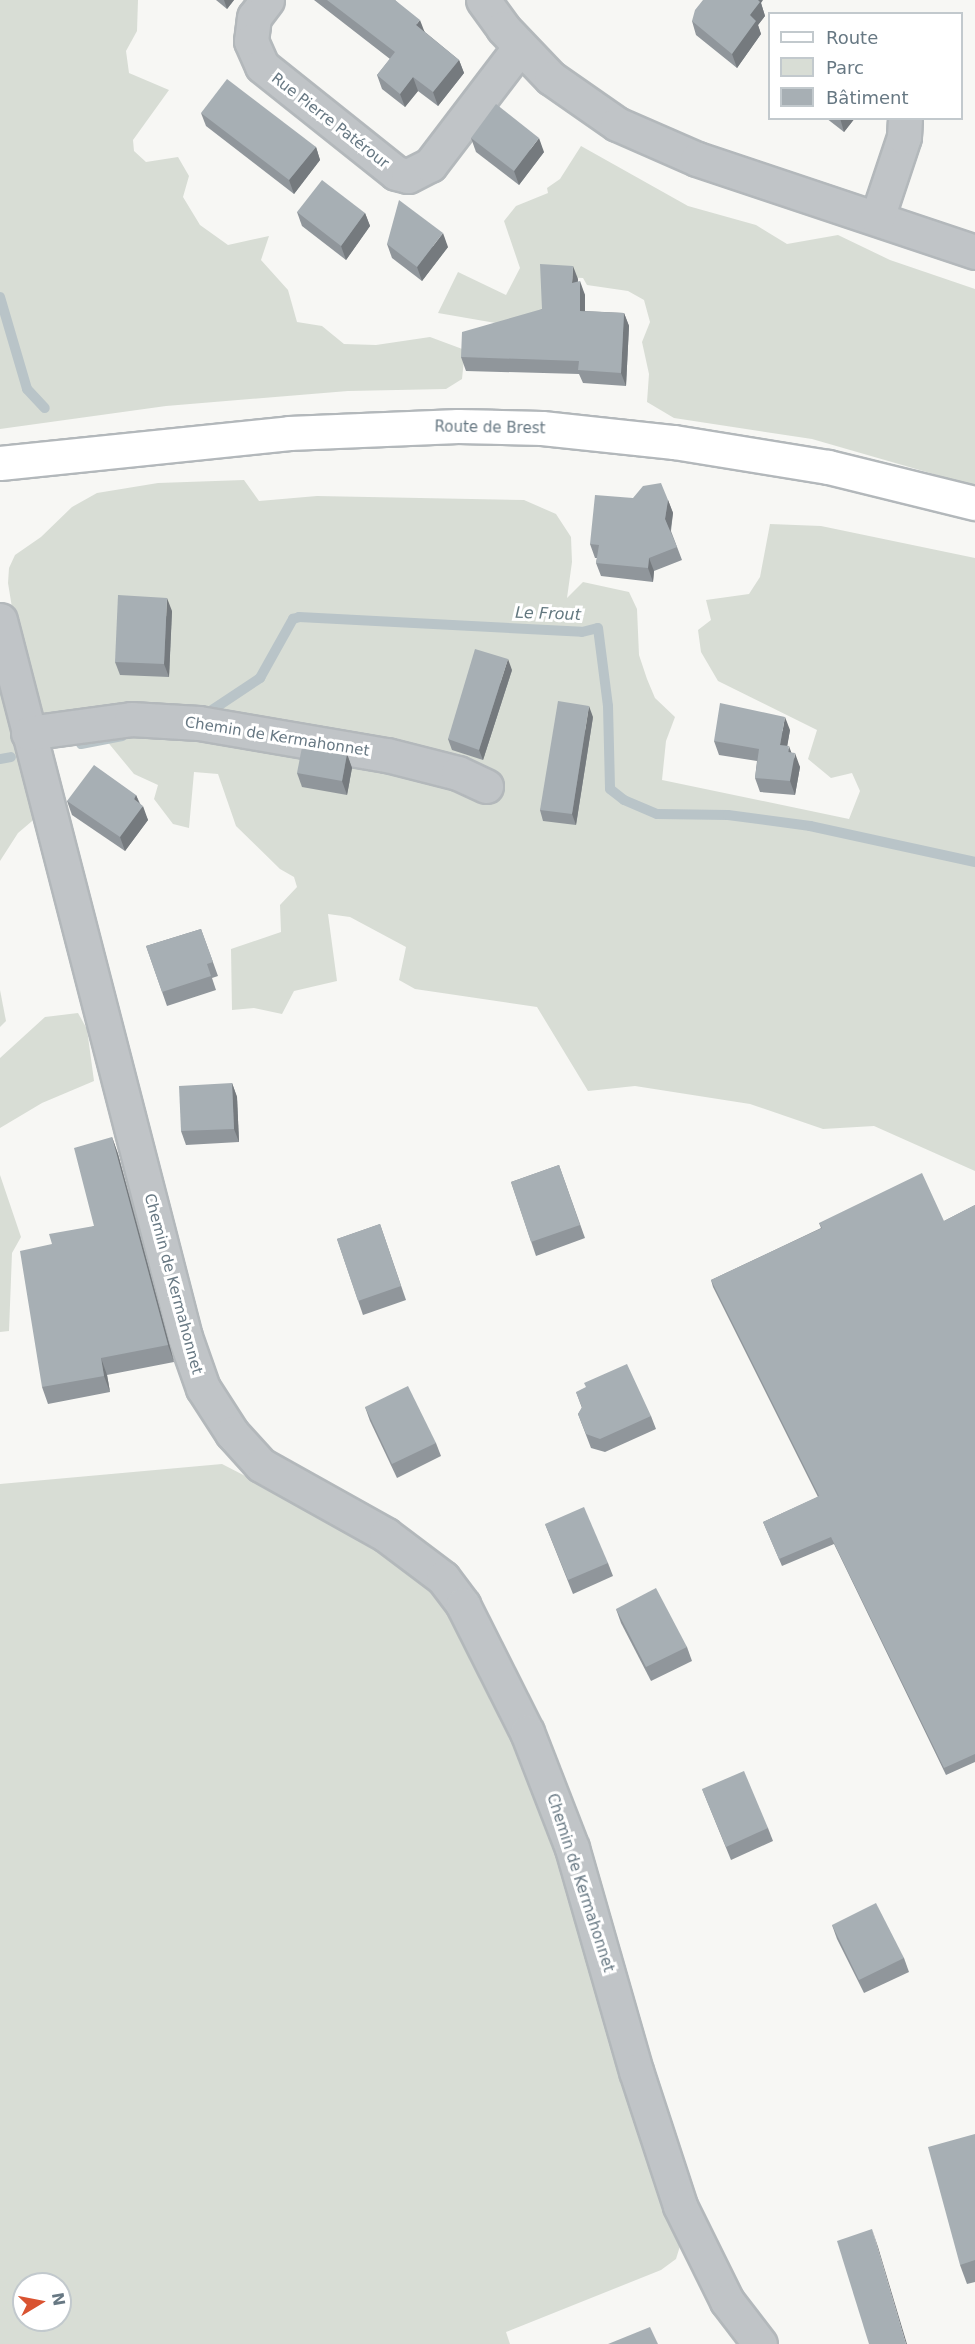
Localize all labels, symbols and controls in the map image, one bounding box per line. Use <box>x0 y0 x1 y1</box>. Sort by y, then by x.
legend <box>768 12 963 120</box>
text: Route <box>826 27 878 48</box>
text: Parc <box>826 57 864 78</box>
street label: Rue Pierre Patérour <box>268 69 392 173</box>
text: Bâtiment <box>826 87 909 108</box>
street label: Route de Brest <box>434 418 546 438</box>
water label: Le Frout <box>515 603 581 625</box>
street label: Chemin de Kermahonnet <box>183 714 371 760</box>
street label: Chemin de Kermahonnet <box>140 1192 206 1376</box>
street label: Chemin de Kermahonnet <box>543 1791 617 1975</box>
north arrow <box>12 2272 72 2332</box>
text: N <box>48 2291 69 2307</box>

